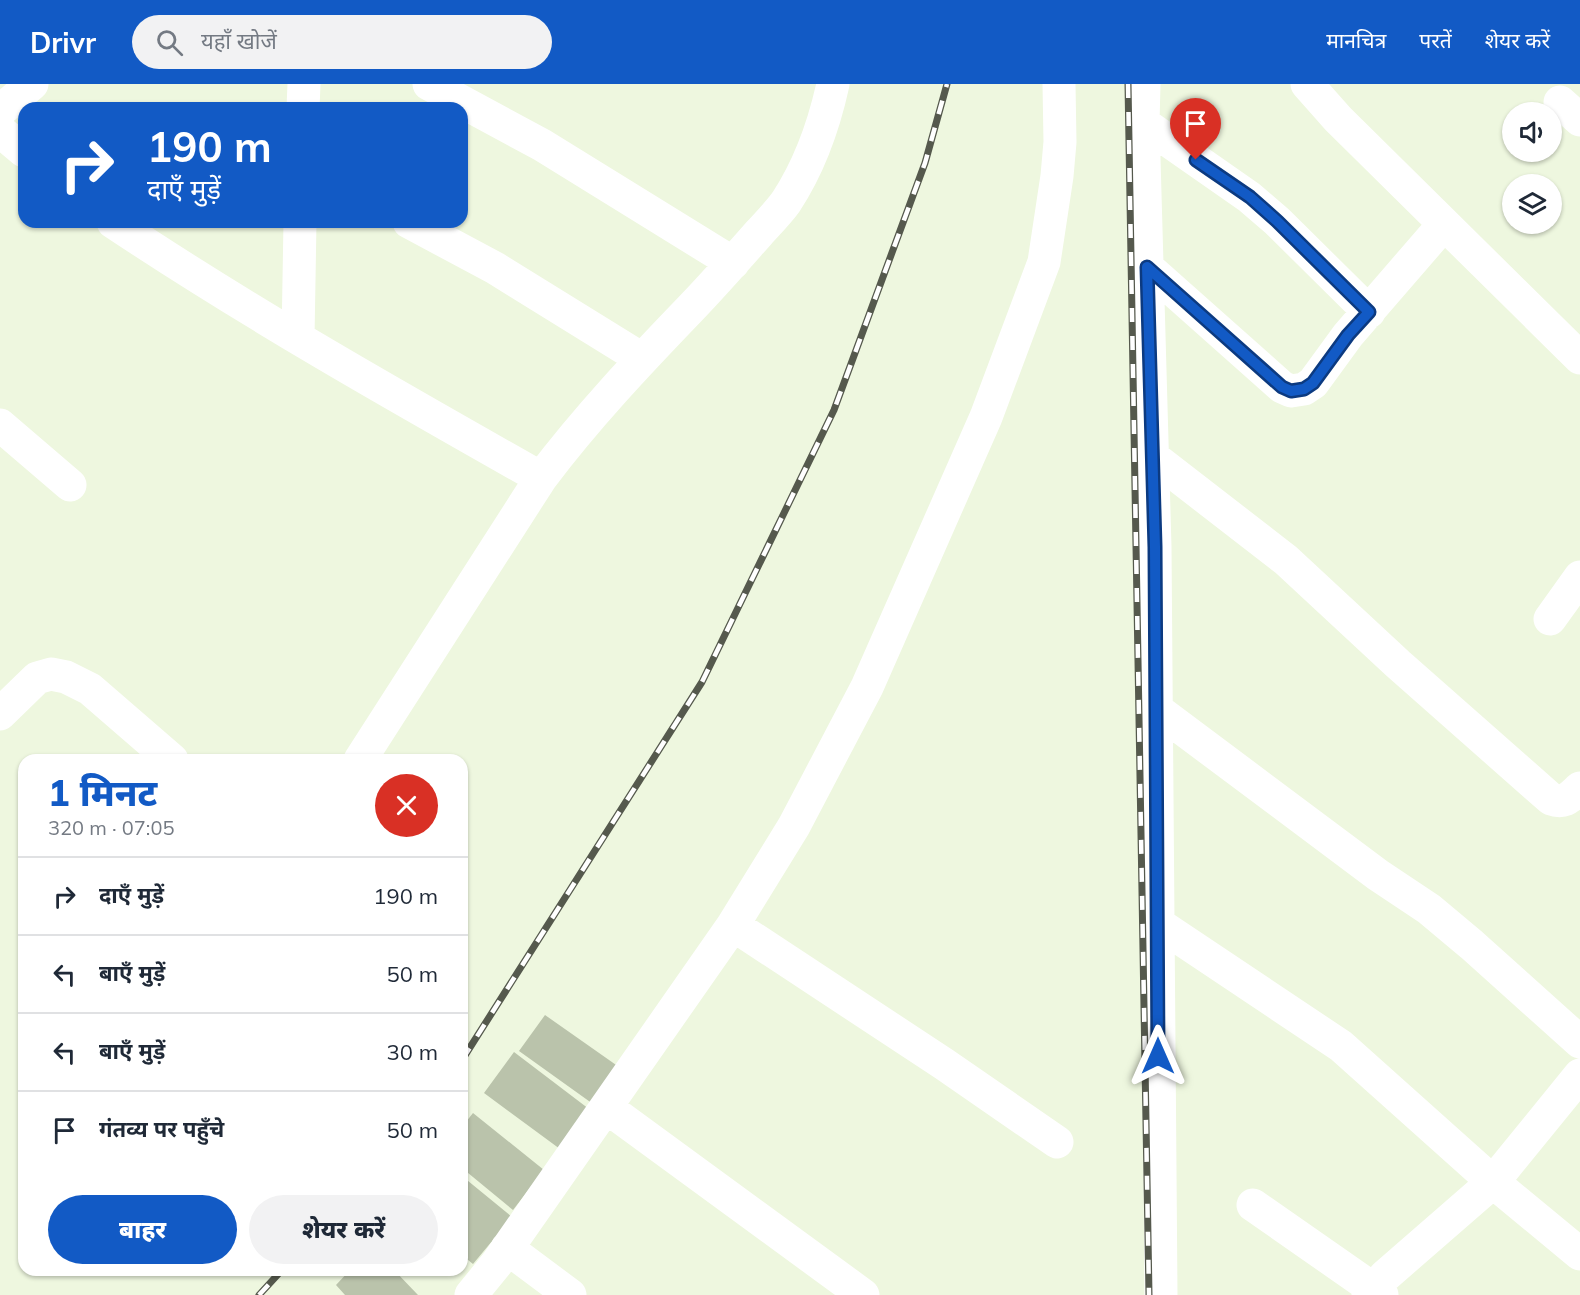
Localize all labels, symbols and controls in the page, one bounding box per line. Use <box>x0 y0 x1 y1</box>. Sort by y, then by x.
search box <box>132 15 552 69</box>
text: Drivr <box>30 25 96 60</box>
icon: search <box>153 26 186 59</box>
text: यहाँ खोजें <box>201 27 277 55</box>
text: मानचित्र <box>1326 27 1386 53</box>
text: परतें <box>1419 27 1452 53</box>
text: शेयर करें <box>1485 27 1550 53</box>
pin <box>1170 98 1221 160</box>
map controls <box>1502 102 1562 234</box>
button: sound <box>1502 102 1562 162</box>
icon: arrive <box>1179 107 1212 140</box>
text: 190 m <box>147 120 272 173</box>
icon: right <box>48 126 126 204</box>
text: दाएँ मुड़ें <box>147 172 221 206</box>
button: layers <box>1502 174 1562 234</box>
text: 1 मिनट <box>48 770 157 815</box>
button: close <box>375 774 438 837</box>
text: 320 m · 07:05 <box>48 815 174 840</box>
icon: right <box>48 880 81 913</box>
text: दाएँ मुड़ें <box>99 881 164 909</box>
text: 190 m <box>373 882 438 910</box>
icon: left <box>48 958 81 991</box>
text: बाएँ मुड़ें <box>99 959 165 987</box>
text: 50 m <box>387 960 438 988</box>
position arrow <box>1126 1024 1190 1088</box>
icon: left <box>48 1036 81 1069</box>
text: बाएँ मुड़ें <box>99 1037 165 1065</box>
text: 30 m <box>387 1038 438 1066</box>
icon: arrive <box>48 1114 81 1147</box>
text: गंतव्य पर पहुँचे <box>99 1115 224 1143</box>
text: 50 m <box>387 1116 438 1144</box>
button: बाहर <box>48 1195 237 1264</box>
button: शेयर करें <box>249 1195 438 1264</box>

